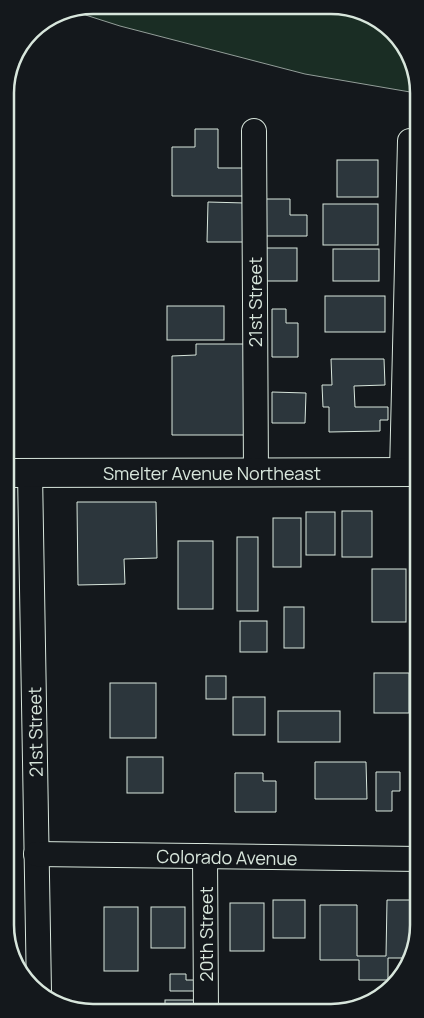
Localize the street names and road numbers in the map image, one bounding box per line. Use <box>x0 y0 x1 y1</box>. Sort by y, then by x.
street label: 21st Street <box>243 257 267 347</box>
street label: Smelter Avenue Northeast <box>103 461 321 485</box>
street label: 21st Street <box>22 687 48 777</box>
street label: Colorado Avenue <box>156 844 298 870</box>
street label: 20th Street <box>194 886 218 982</box>

